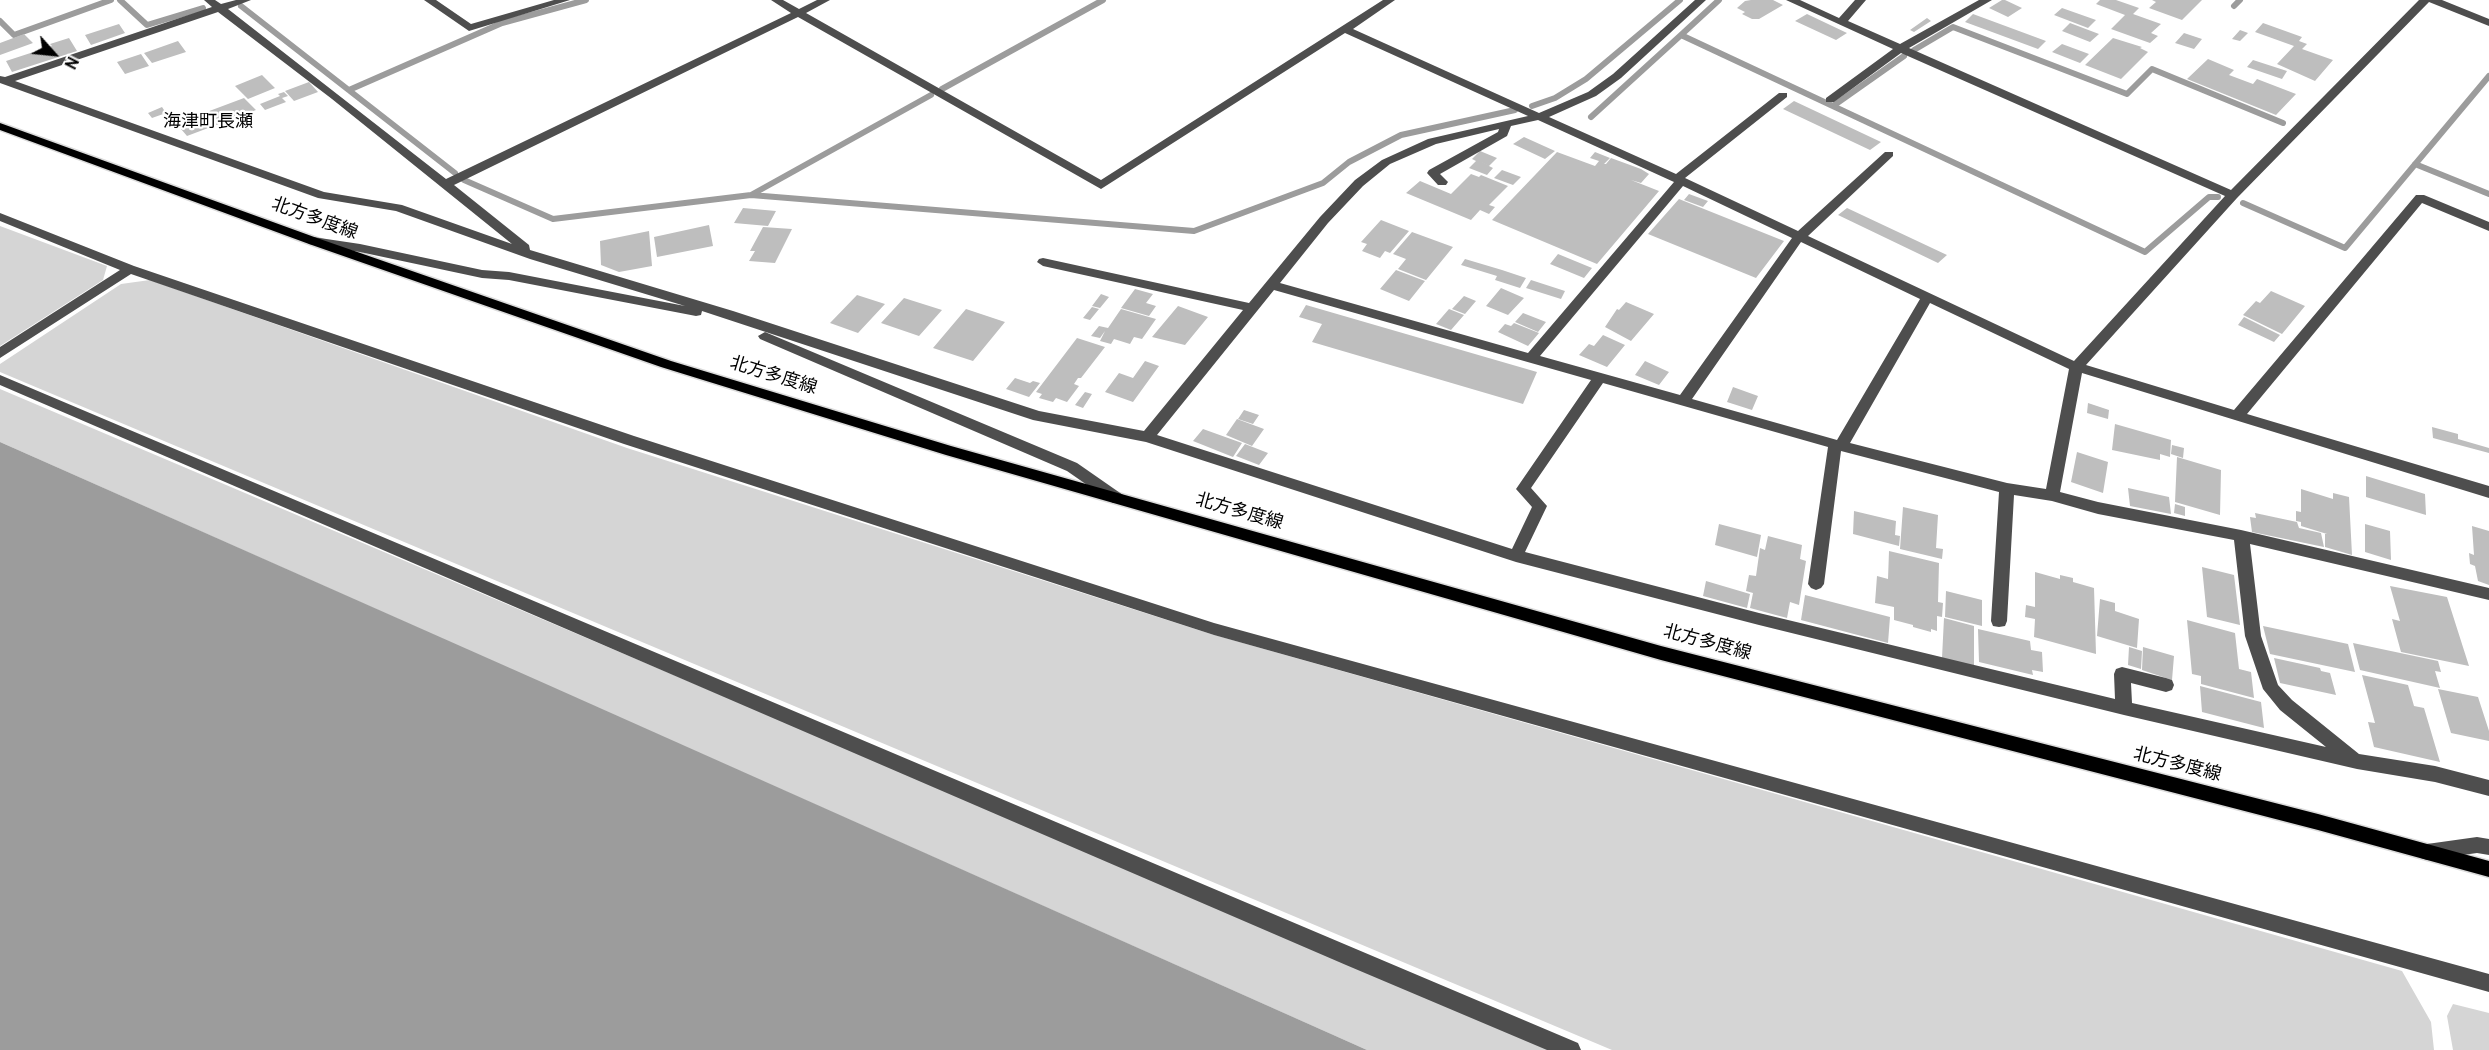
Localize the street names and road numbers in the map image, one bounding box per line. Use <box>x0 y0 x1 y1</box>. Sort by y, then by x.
street label: 北方多度線 <box>268 194 360 246</box>
street label: 北方多度線 <box>727 354 819 400</box>
street label: 北方多度線 <box>1193 490 1285 536</box>
street label: 北方多度線 <box>1661 622 1753 666</box>
street label: 北方多度線 <box>2131 745 2223 787</box>

